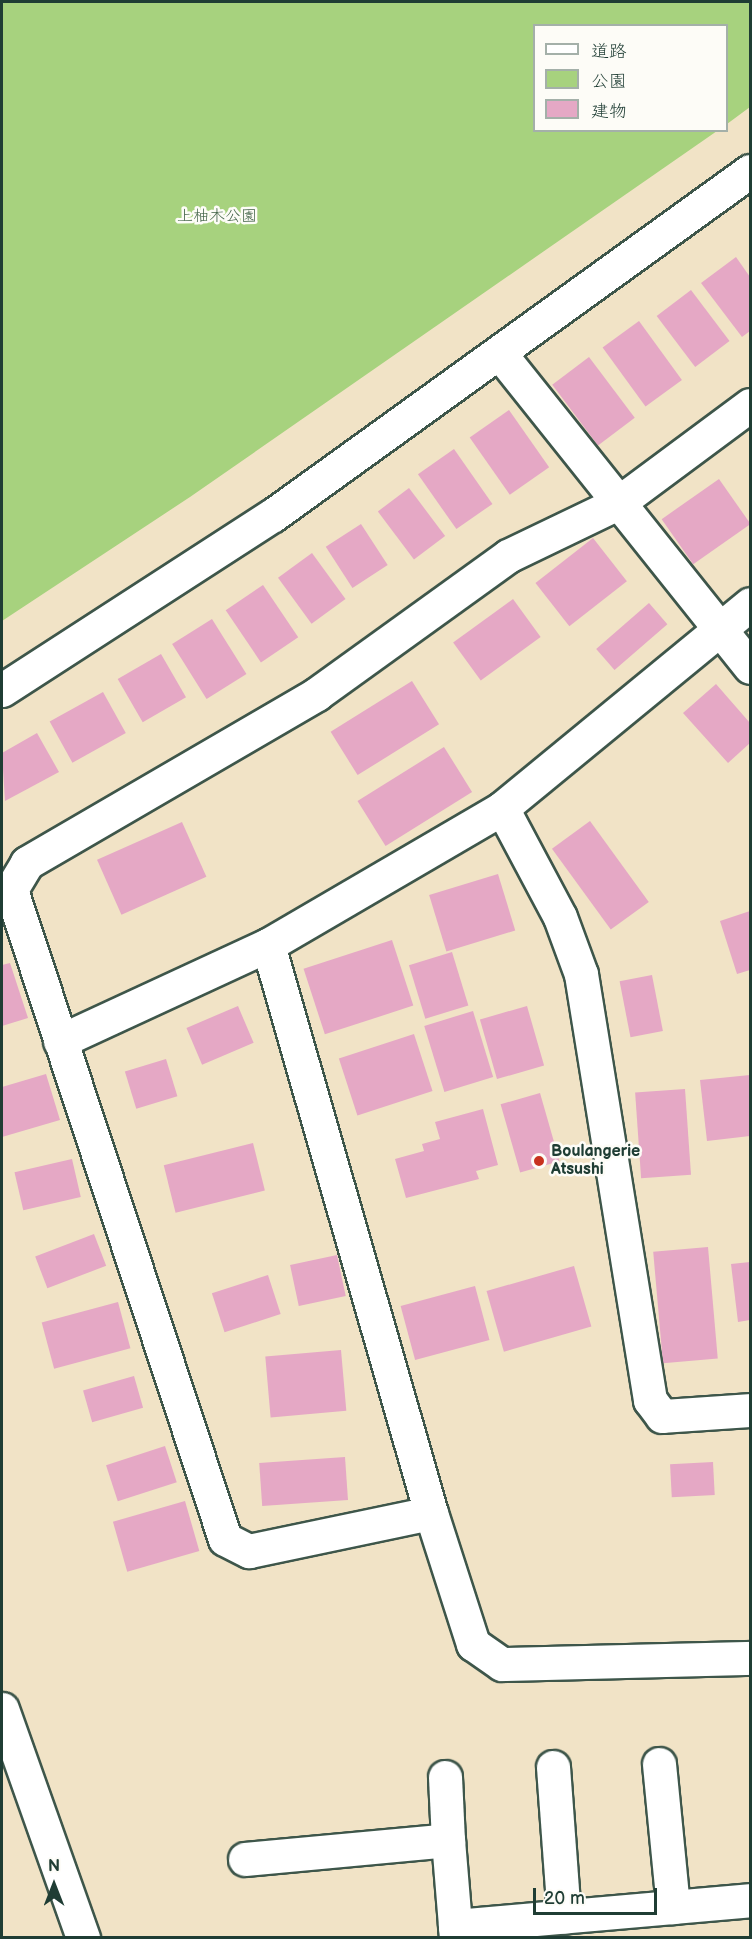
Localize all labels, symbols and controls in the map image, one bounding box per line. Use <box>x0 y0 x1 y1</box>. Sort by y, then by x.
legend <box>533 24 728 132</box>
text: 道路 <box>591 41 627 62</box>
text: 公園 <box>591 71 627 92</box>
text: 建物 <box>591 101 627 122</box>
park label: 上柚木公園 <box>177 207 257 227</box>
place label: Boulangerie Atsushi <box>551 1142 640 1180</box>
marker: Boulangerie Atsushi <box>532 1154 546 1168</box>
north arrow <box>24 1855 84 1915</box>
text: N <box>48 1857 60 1876</box>
scale bar <box>536 1876 660 1914</box>
text: 20 m <box>544 1888 585 1909</box>

